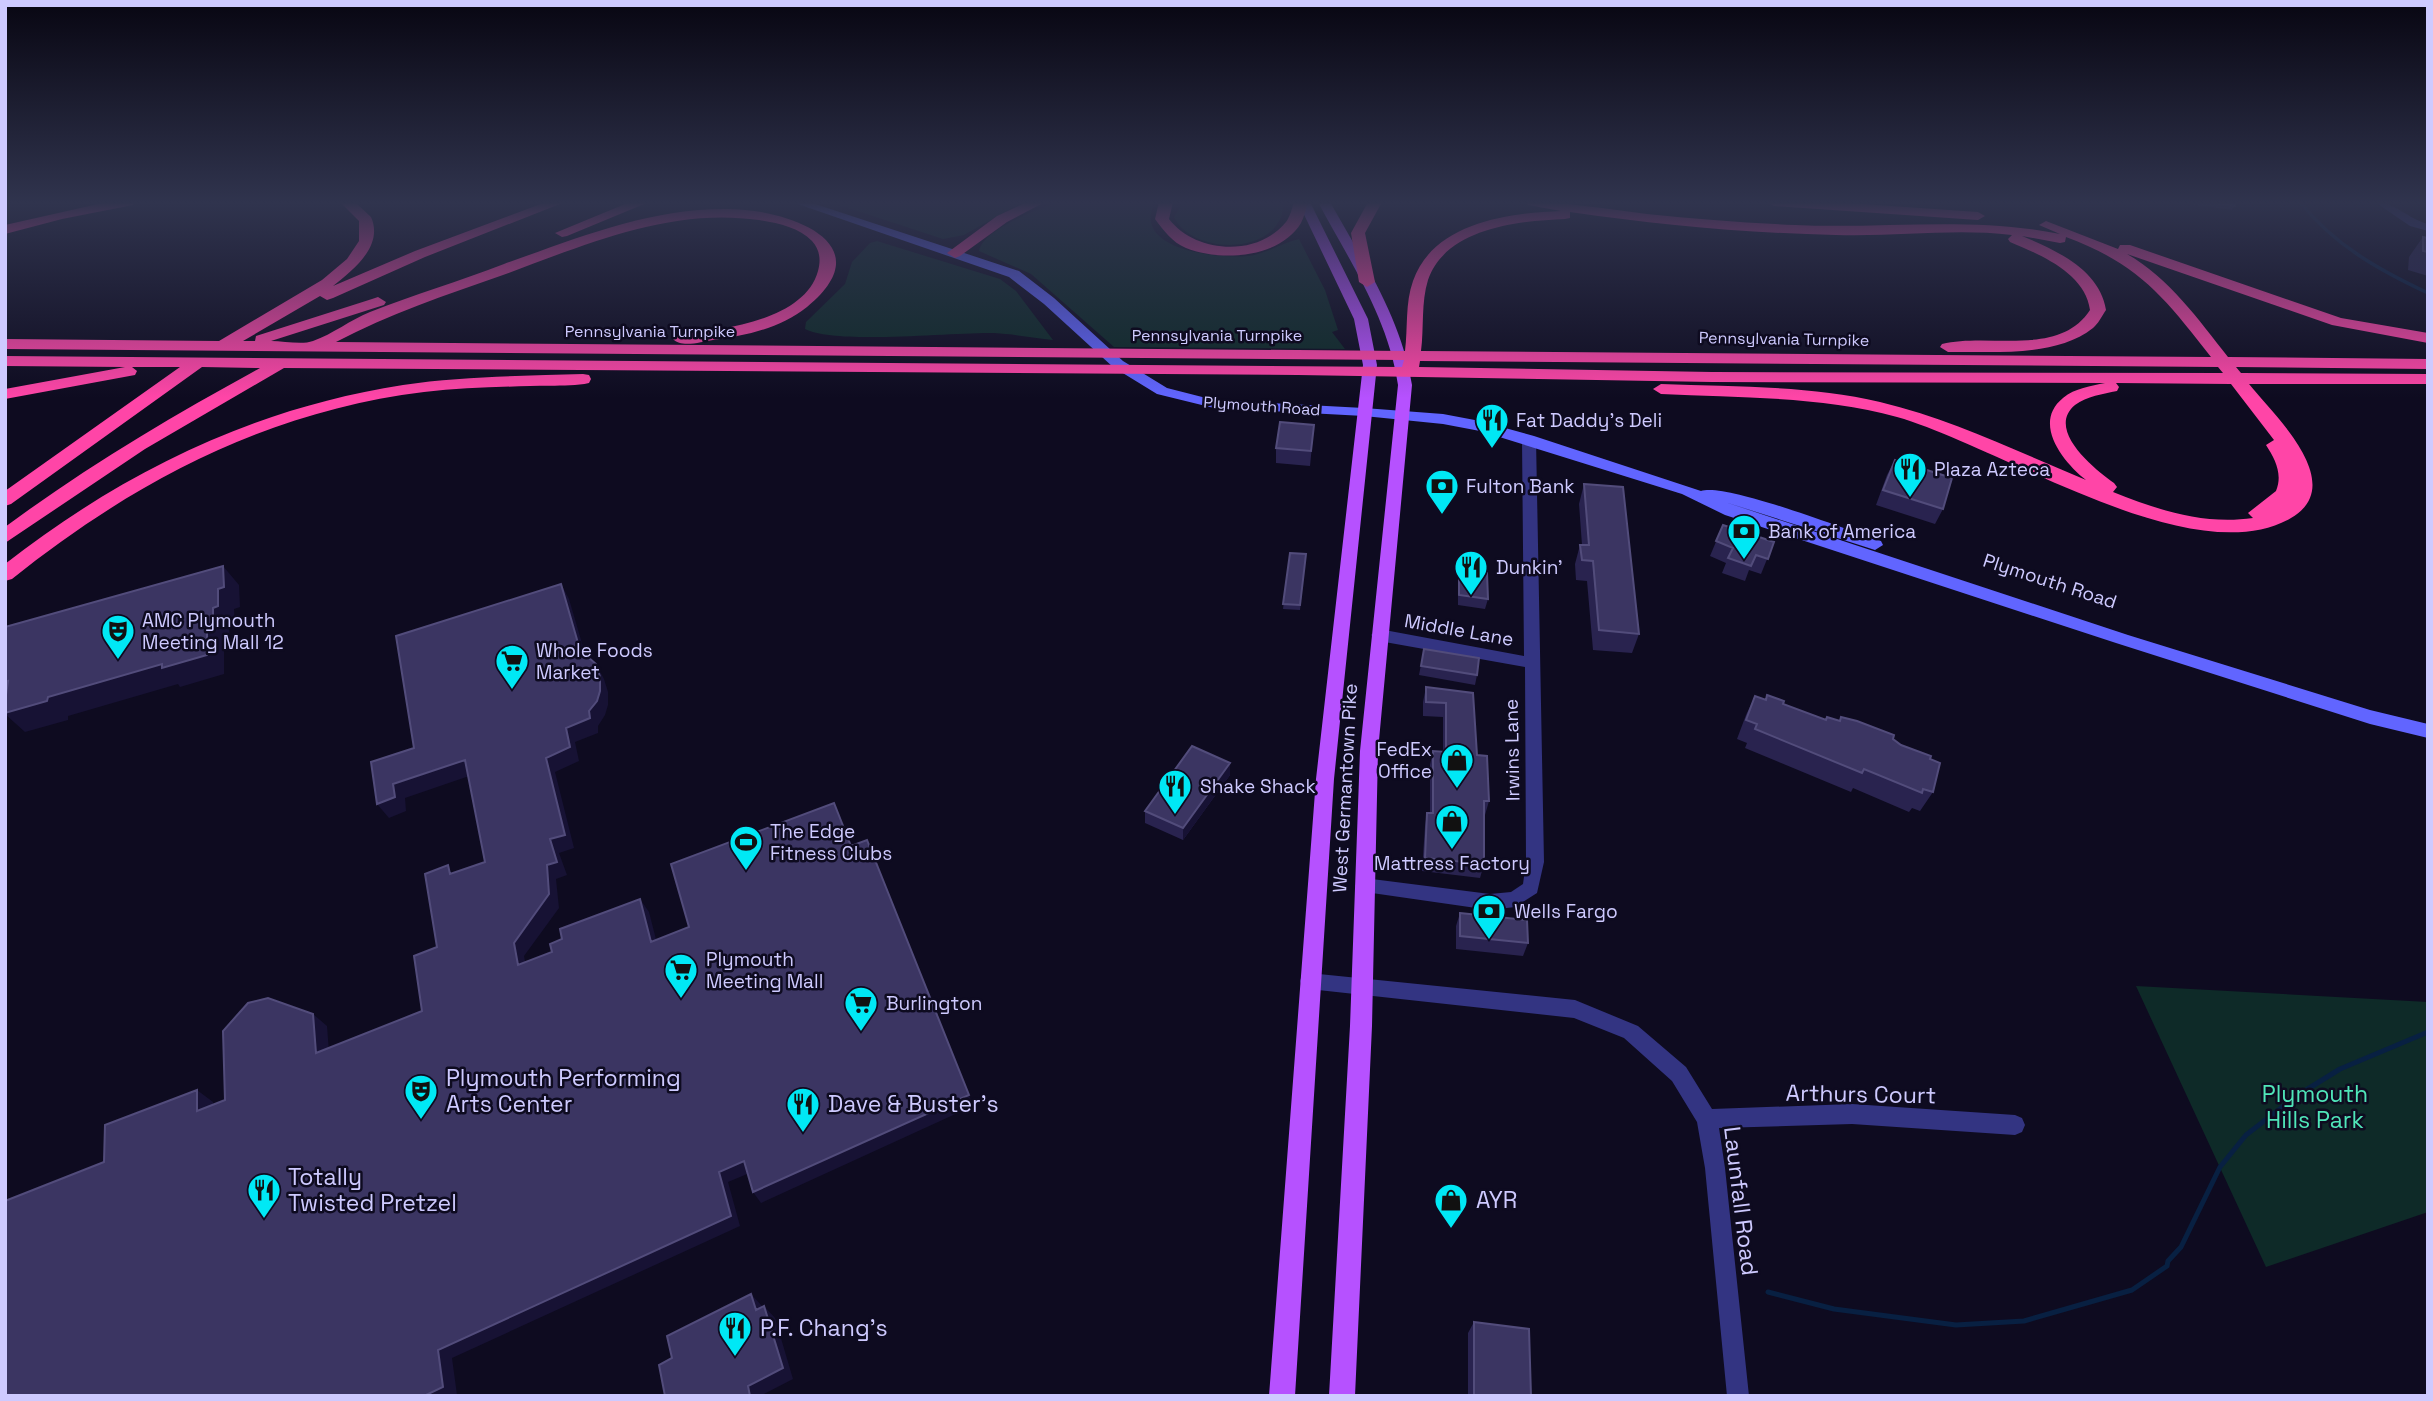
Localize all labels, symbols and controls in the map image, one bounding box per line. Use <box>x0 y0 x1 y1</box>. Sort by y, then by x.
street label: Pennsylvania Turnpike <box>565 321 735 342</box>
street label: Pennsylvania Turnpike <box>1132 325 1302 346</box>
street label: Pennsylvania Turnpike <box>1699 327 1869 351</box>
street label: Plymouth Road <box>1203 391 1321 421</box>
restaurant icon: Fat Daddy's Deli <box>1473 401 1511 450</box>
place label: Fat Daddy's Deli <box>1516 408 1662 433</box>
restaurant icon: Plaza Azteca <box>1891 450 1929 499</box>
place label: Plaza Azteca <box>1934 457 2050 482</box>
bank icon: Fulton Bank <box>1423 467 1461 516</box>
place label: Fulton Bank <box>1466 474 1575 499</box>
bank icon: Bank of America <box>1725 512 1763 561</box>
place label: Bank of America <box>1768 519 1916 544</box>
restaurant icon: Dunkin' <box>1452 548 1490 597</box>
street label: Plymouth Road <box>1980 548 2120 614</box>
place label: Dunkin' <box>1496 555 1563 580</box>
place label: AMC Plymouth Meeting Mall 12 <box>142 608 284 655</box>
street label: Middle Lane <box>1402 608 1516 652</box>
theatre icon: AMC Plymouth Meeting Mall 12 <box>99 612 137 661</box>
place label: Whole Foods Market <box>536 638 653 685</box>
supermarket icon: Whole Foods Market <box>493 642 531 691</box>
street label: West Germantown Pike <box>1327 683 1363 893</box>
street label: Irwins Lane <box>1499 699 1525 801</box>
place label: FedEx Office <box>1376 737 1432 784</box>
shop icon: FedEx Office <box>1438 741 1476 790</box>
restaurant icon: Shake Shack <box>1156 767 1194 816</box>
place label: Shake Shack <box>1200 774 1316 799</box>
shop icon: Mattress Factory <box>1433 802 1471 851</box>
place label: The Edge Fitness Clubs <box>770 819 892 866</box>
sports icon: The Edge Fitness Clubs <box>727 823 765 872</box>
place label: Mattress Factory <box>1374 851 1530 876</box>
bank icon: Wells Fargo <box>1470 892 1508 941</box>
place label: Wells Fargo <box>1514 899 1618 924</box>
place label: Plymouth Meeting Mall <box>706 947 823 994</box>
supermarket icon: Plymouth Meeting Mall <box>662 951 700 1000</box>
supermarket icon: Burlington <box>842 984 880 1033</box>
place label: Burlington <box>886 991 982 1016</box>
place label: Plymouth Performing Arts Center <box>446 1063 681 1119</box>
theatre icon: Plymouth Performing Arts Center <box>402 1072 440 1121</box>
street label: Arthurs Court <box>1785 1078 1937 1110</box>
park label: Plymouth Hills Park <box>2262 1079 2368 1135</box>
restaurant icon: Dave & Buster's <box>784 1085 822 1134</box>
place label: Dave & Buster's <box>828 1089 999 1119</box>
street label: Launfall Road <box>1717 1125 1765 1277</box>
place label: Totally Twisted Pretzel <box>288 1162 457 1218</box>
restaurant icon: Totally Twisted Pretzel <box>245 1171 283 1220</box>
shop icon: AYR <box>1432 1181 1470 1230</box>
place label: AYR <box>1476 1185 1517 1215</box>
restaurant icon: P.F. Chang's <box>716 1309 754 1358</box>
place label: P.F. Chang's <box>760 1313 888 1343</box>

